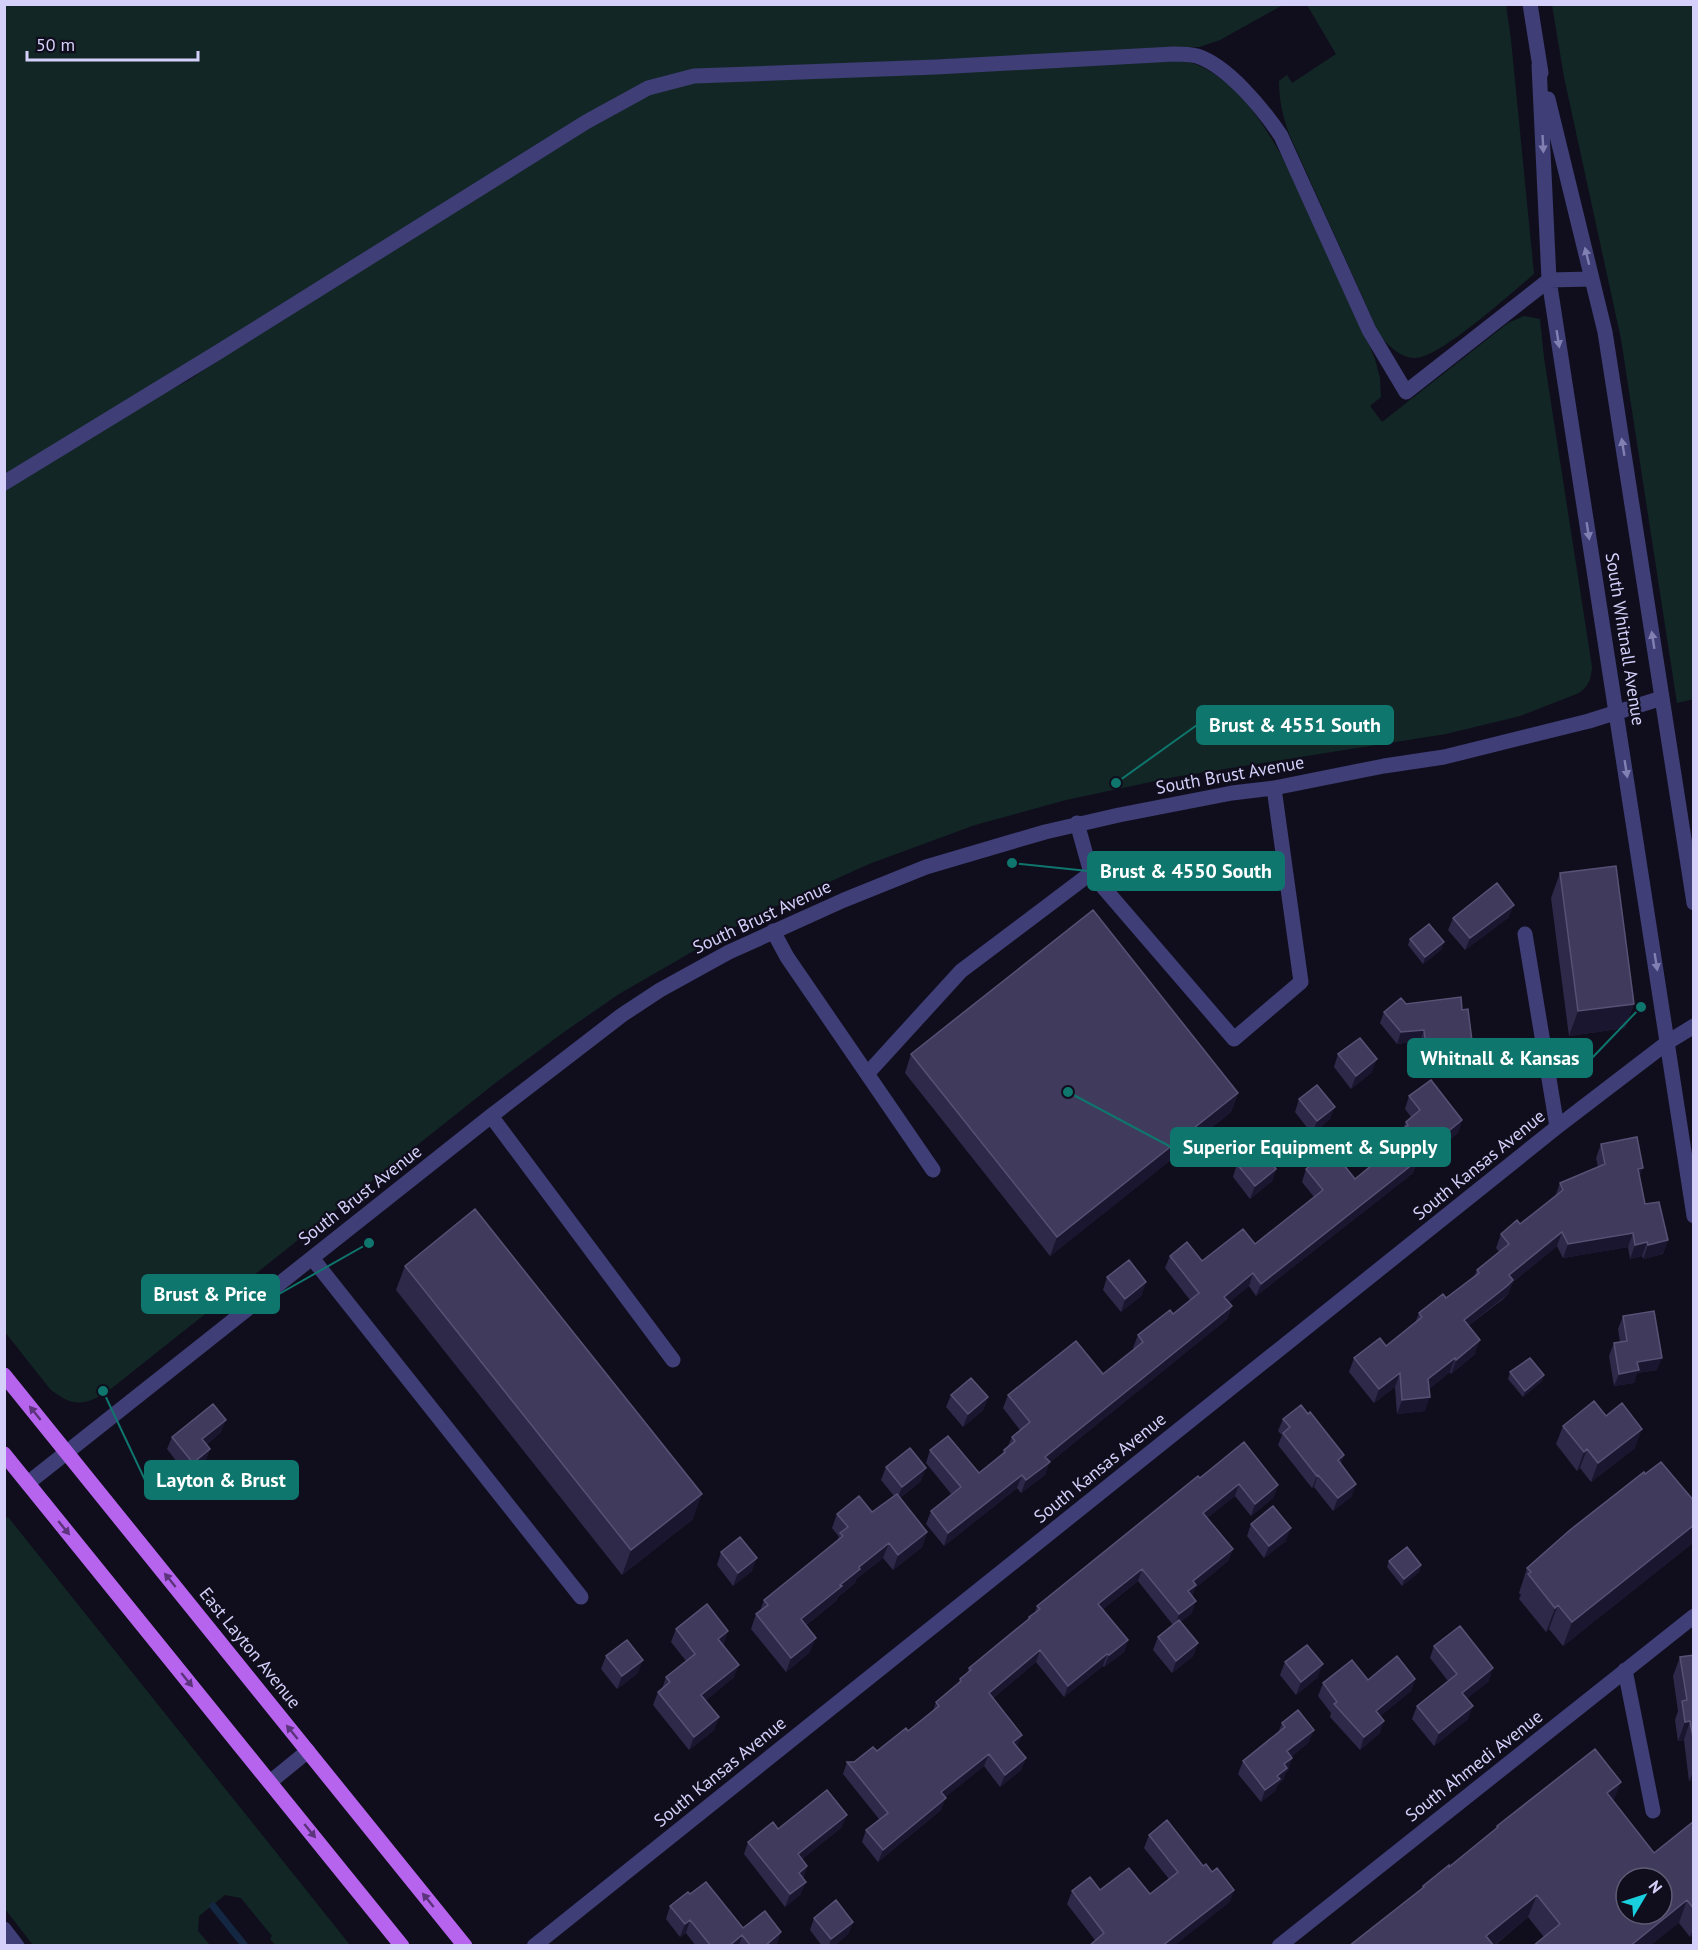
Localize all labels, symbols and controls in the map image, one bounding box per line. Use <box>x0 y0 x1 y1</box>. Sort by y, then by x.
scale bar <box>27 24 198 62</box>
text: 50 m <box>36 33 75 56</box>
one-way arrow <box>1538 135 1547 154</box>
one-way arrow <box>1581 247 1591 265</box>
one-way arrow <box>1554 329 1563 348</box>
one-way arrow <box>1618 438 1627 457</box>
one-way arrow <box>1584 522 1593 541</box>
street label: South Whitnall Avenue <box>1600 551 1651 727</box>
one-way arrow <box>1649 630 1658 649</box>
callout: Brust & 4551 South <box>1197 706 1393 744</box>
text: Brust & 4551 South <box>1209 712 1381 738</box>
street label: South Brust Avenue <box>1154 750 1306 799</box>
one-way arrow <box>1621 760 1630 779</box>
callout: Brust & 4550 South <box>1088 852 1284 890</box>
text: Brust & 4550 South <box>1100 858 1272 884</box>
street label: South Brust Avenue <box>689 874 835 959</box>
one-way arrow <box>1651 953 1660 972</box>
callout: Whitnall & Kansas <box>1408 1039 1592 1077</box>
text: Whitnall & Kansas <box>1420 1045 1580 1071</box>
street label: South Kansas Avenue <box>1408 1104 1549 1225</box>
callout: Superior Equipment & Supply <box>1171 1128 1450 1166</box>
text: Superior Equipment & Supply <box>1183 1134 1438 1160</box>
street label: South Brust Avenue <box>293 1139 426 1250</box>
callout: Brust & Price <box>142 1275 279 1313</box>
text: Brust & Price <box>153 1281 267 1307</box>
one-way arrow <box>29 1405 42 1421</box>
street label: South Kansas Avenue <box>1029 1407 1170 1528</box>
callout: Layton & Brust <box>145 1461 298 1499</box>
text: Layton & Brust <box>156 1467 286 1493</box>
one-way arrow <box>58 1520 71 1536</box>
one-way arrow <box>163 1572 176 1588</box>
street label: East Layton Avenue <box>195 1582 306 1713</box>
one-way arrow <box>180 1672 193 1687</box>
street label: South Ahmedi Avenue <box>1400 1705 1547 1826</box>
street label: South Kansas Avenue <box>649 1711 790 1832</box>
one-way arrow <box>286 1724 299 1740</box>
one-way arrow <box>303 1823 316 1839</box>
north arrow <box>1614 1866 1674 1926</box>
text: N <box>1645 1876 1667 1897</box>
one-way arrow <box>421 1892 434 1908</box>

